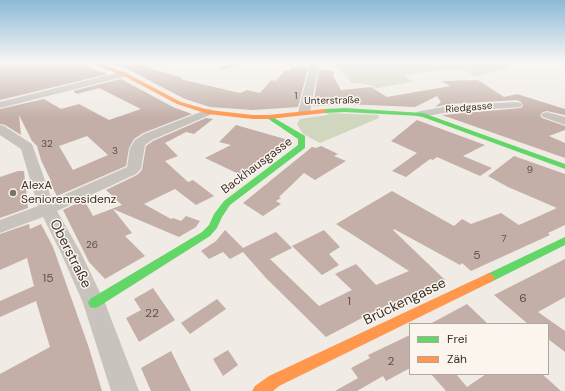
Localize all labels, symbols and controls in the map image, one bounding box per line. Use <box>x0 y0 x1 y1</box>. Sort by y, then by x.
house number: 1 <box>295 92 297 102</box>
street label: Unterstraße <box>304 95 360 107</box>
street label: Riedgasse <box>445 100 493 116</box>
street label: Backhausgasse <box>219 135 295 197</box>
house number: 32 <box>41 138 53 150</box>
house number: 3 <box>112 145 118 157</box>
house number: 9 <box>527 164 533 176</box>
place label: AlexA Seniorenresidenz <box>21 179 116 207</box>
marker: AlexA Seniorenresidenz <box>8 188 18 198</box>
street label: Oberstraße <box>46 217 94 291</box>
house number: 7 <box>501 233 507 245</box>
house number: 26 <box>86 239 98 251</box>
house number: 5 <box>473 249 481 263</box>
house number: 15 <box>42 272 54 286</box>
street label: Brückengasse <box>361 275 449 329</box>
house number: 6 <box>519 292 527 306</box>
house number: 1 <box>347 295 351 309</box>
house number: 22 <box>145 307 159 321</box>
legend <box>409 323 549 375</box>
text: Frei <box>447 331 467 347</box>
text: Zäh <box>447 351 467 367</box>
house number: 2 <box>388 355 394 369</box>

